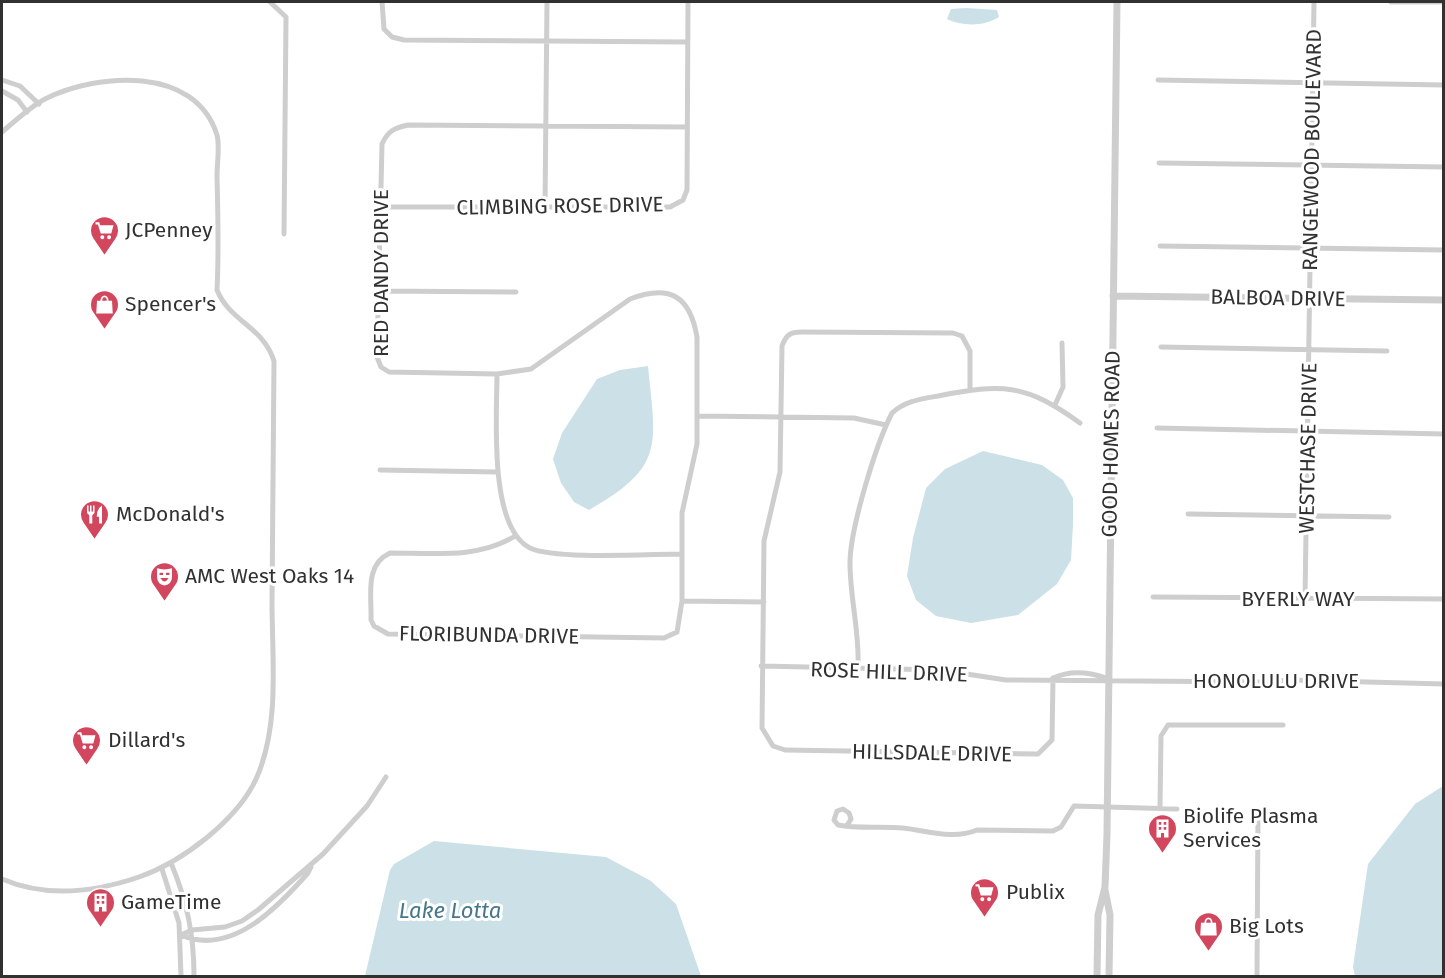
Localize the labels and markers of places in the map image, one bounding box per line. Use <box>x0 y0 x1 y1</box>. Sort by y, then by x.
supermarket icon: JCPenney <box>88 214 120 256</box>
place label: JCPenney <box>125 217 213 243</box>
shop icon: Spencer's <box>88 288 120 330</box>
place label: Spencer's <box>125 291 216 317</box>
restaurant icon: McDonald's <box>79 498 111 540</box>
place label: McDonald's <box>116 501 225 527</box>
theatre icon: AMC West Oaks 14 <box>148 560 180 602</box>
place label: AMC West Oaks 14 <box>185 563 354 589</box>
supermarket icon: Dillard's <box>71 724 103 766</box>
place label: Dillard's <box>108 727 185 753</box>
place label: Biolife Plasma Services <box>1183 803 1318 853</box>
building icon: Biolife Plasma Services <box>1146 812 1178 854</box>
supermarket icon: Publix <box>969 876 1001 918</box>
place label: Publix <box>1006 879 1065 905</box>
building icon: GameTime <box>84 886 116 928</box>
place label: GameTime <box>121 889 221 915</box>
shop icon: Big Lots <box>1192 910 1224 952</box>
place label: Big Lots <box>1229 913 1304 939</box>

